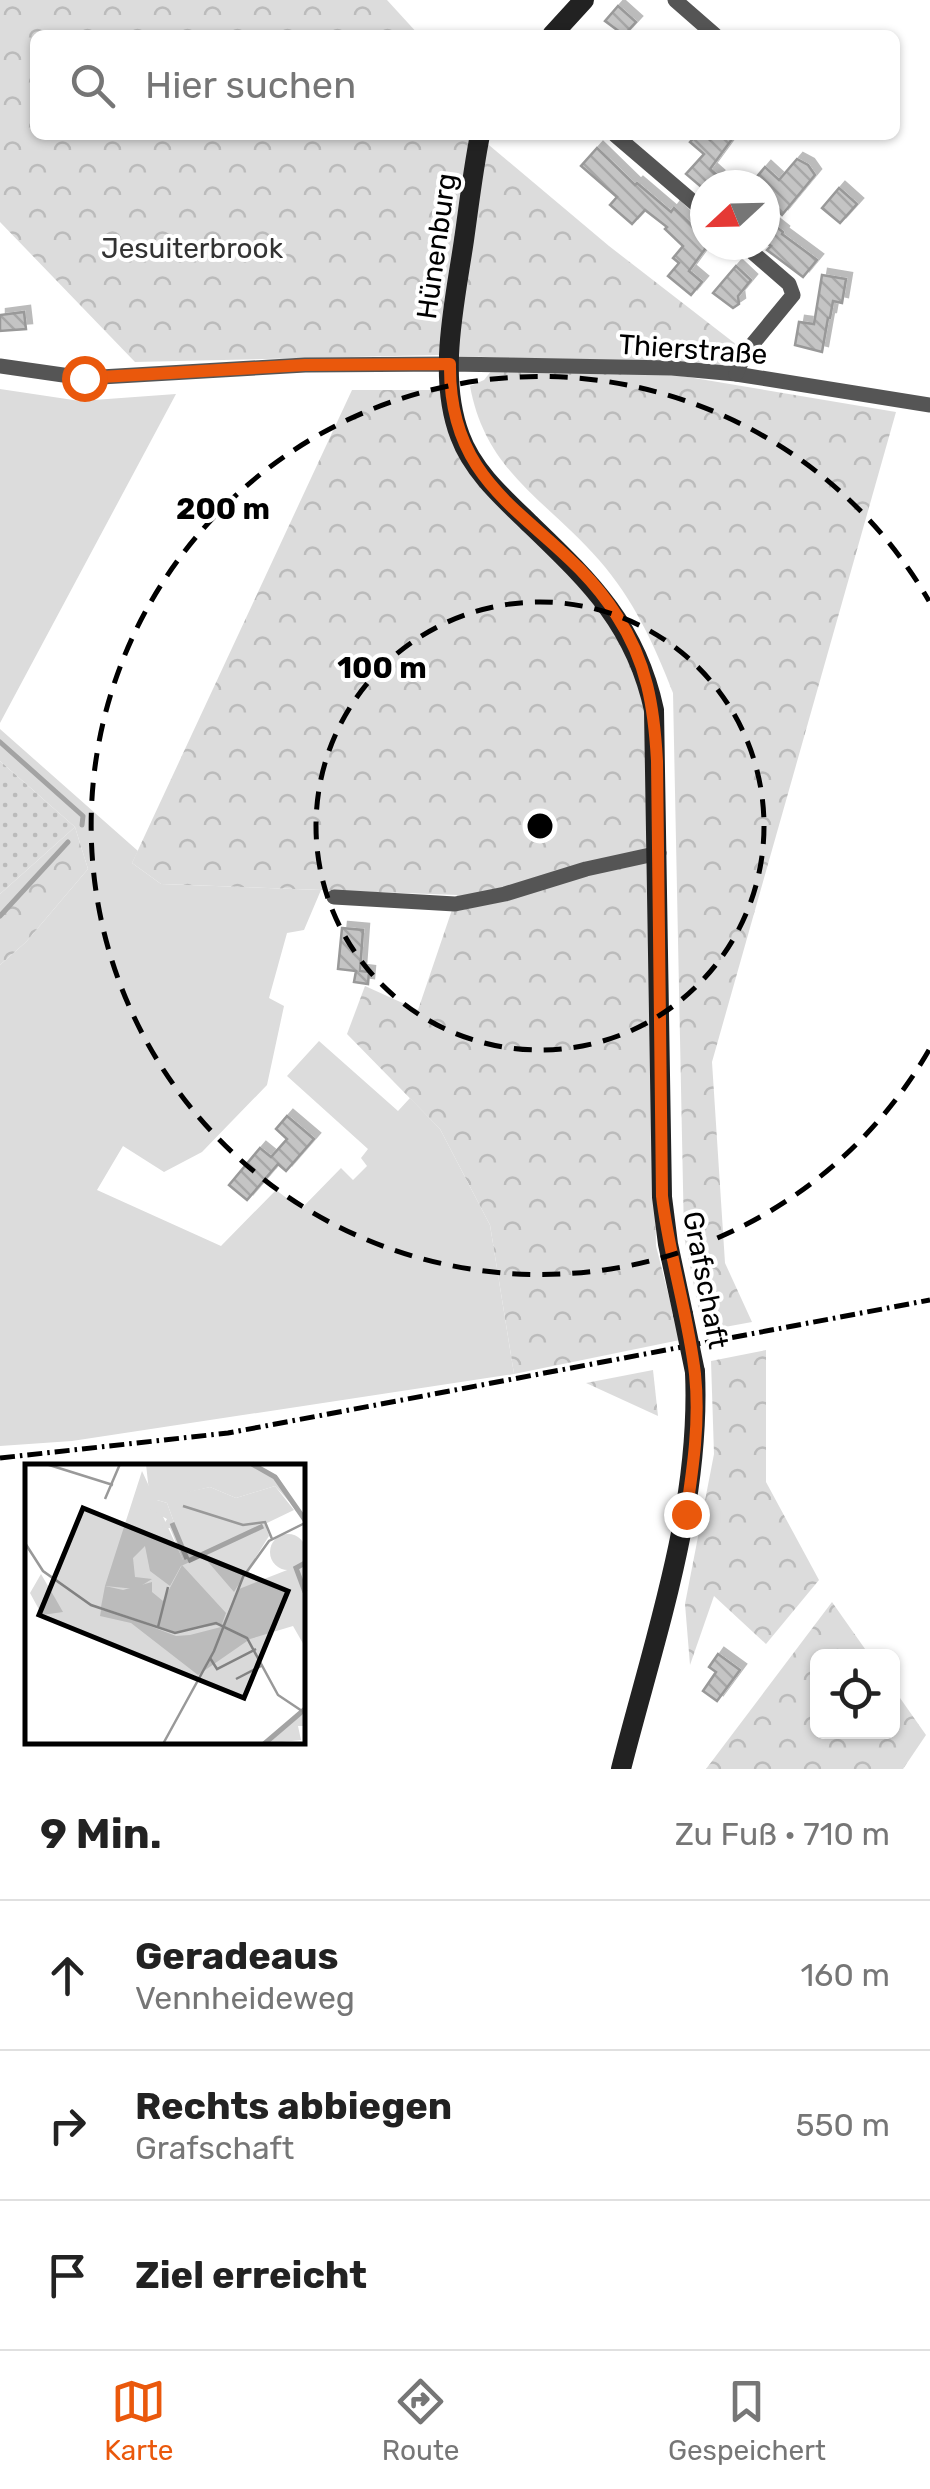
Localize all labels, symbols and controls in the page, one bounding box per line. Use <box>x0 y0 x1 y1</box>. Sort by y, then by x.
search box <box>30 30 900 140</box>
icon: search <box>65 58 120 113</box>
text: Hier suchen <box>145 62 356 108</box>
north arrow <box>690 170 780 260</box>
street label: Hünenburg <box>410 171 463 321</box>
park label: Jesuiterbrook <box>101 232 284 265</box>
street label: Thierstraße <box>617 328 768 371</box>
route start <box>62 356 108 402</box>
text: 200 m <box>176 491 270 527</box>
text: 100 m <box>337 650 427 686</box>
centre of rings <box>522 808 558 844</box>
street label: Grafschaft <box>676 1209 735 1352</box>
inset map <box>25 1464 305 1744</box>
route end <box>664 1492 710 1538</box>
map controls <box>810 1649 900 1739</box>
button: locate <box>810 1649 900 1739</box>
text: 9 Min. <box>40 1809 162 1859</box>
text: Zu Fuß · 710 m <box>675 1815 890 1853</box>
text: Geradeaus <box>135 1933 339 1979</box>
icon: ahead <box>40 1948 95 2003</box>
text: 160 m <box>800 1956 890 1994</box>
text: Vennheideweg <box>135 1979 355 2017</box>
text: Rechts abbiegen <box>135 2083 452 2129</box>
icon: right <box>40 2098 95 2153</box>
text: 550 m <box>795 2106 890 2144</box>
text: Grafschaft <box>135 2129 294 2167</box>
icon: arrive <box>40 2248 95 2303</box>
text: Ziel erreicht <box>135 2252 367 2298</box>
tab: Karte <box>104 2374 174 2467</box>
tab: Route <box>382 2374 460 2467</box>
tab: Gespeichert <box>668 2374 826 2467</box>

